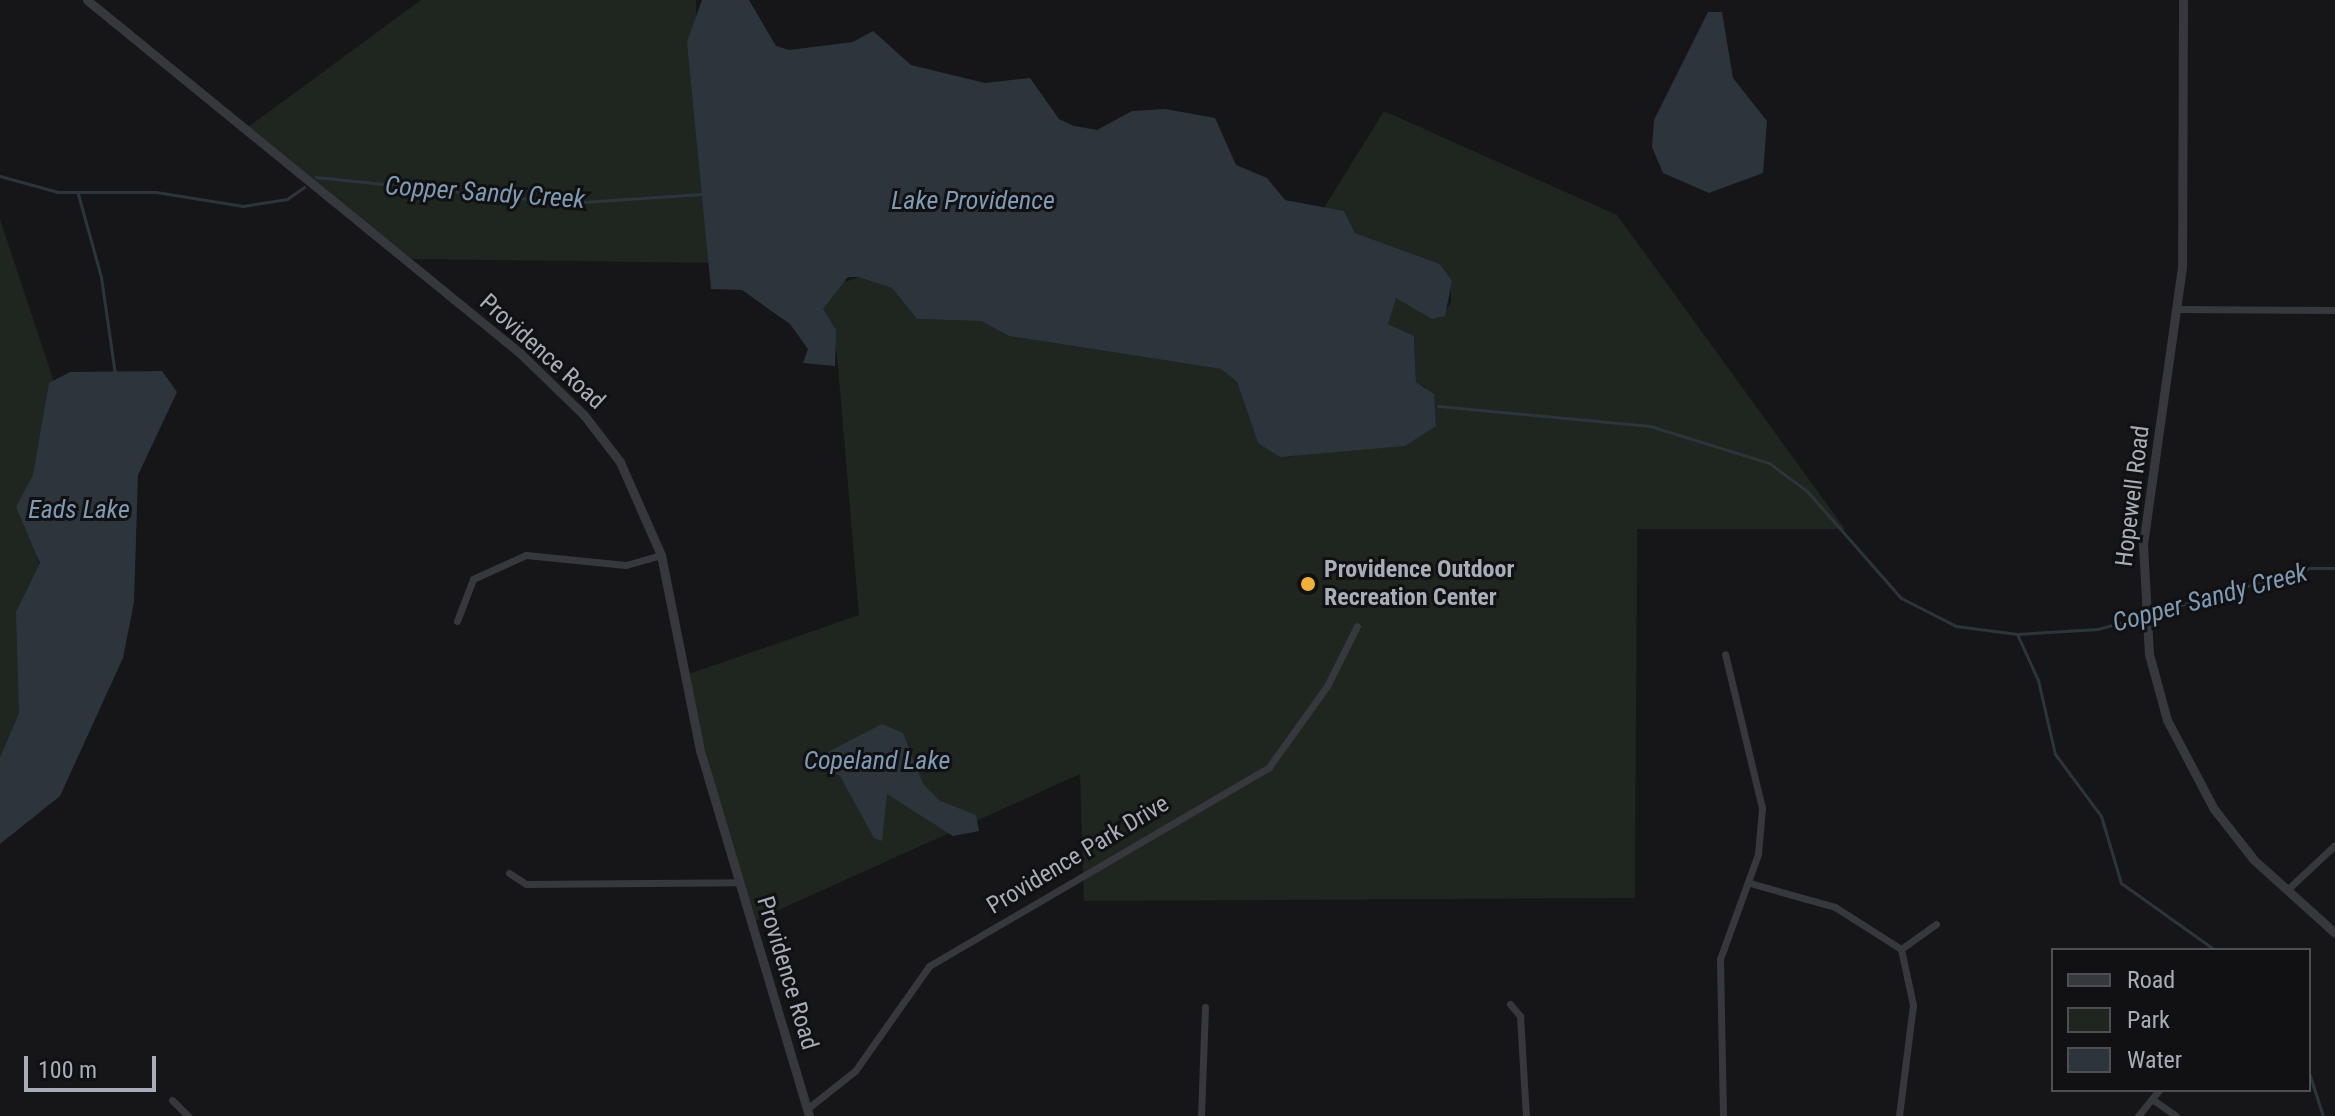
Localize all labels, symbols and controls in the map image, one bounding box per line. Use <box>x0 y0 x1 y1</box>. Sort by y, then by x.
water label: Copper Sandy Creek <box>384 170 586 216</box>
water label: Lake Providence <box>891 185 1055 217</box>
street label: Providence Road <box>473 288 611 416</box>
street label: Hopewell Road <box>2110 424 2156 568</box>
water label: Eads Lake <box>28 494 130 526</box>
place label: Providence Outdoor Recreation Center <box>1324 556 1514 612</box>
water label: Copper Sandy Creek <box>2109 557 2311 639</box>
marker: Providence Outdoor Recreation Center <box>1299 575 1317 593</box>
water label: Copeland Lake <box>804 745 950 777</box>
street label: Providence Park Drive <box>982 789 1174 921</box>
street label: Providence Road <box>750 893 824 1053</box>
legend <box>2051 948 2311 1092</box>
text: Road <box>2127 966 2175 994</box>
text: Park <box>2127 1006 2170 1034</box>
scale bar <box>28 1040 160 1090</box>
text: Water <box>2127 1046 2182 1074</box>
text: 100 m <box>38 1056 97 1084</box>

